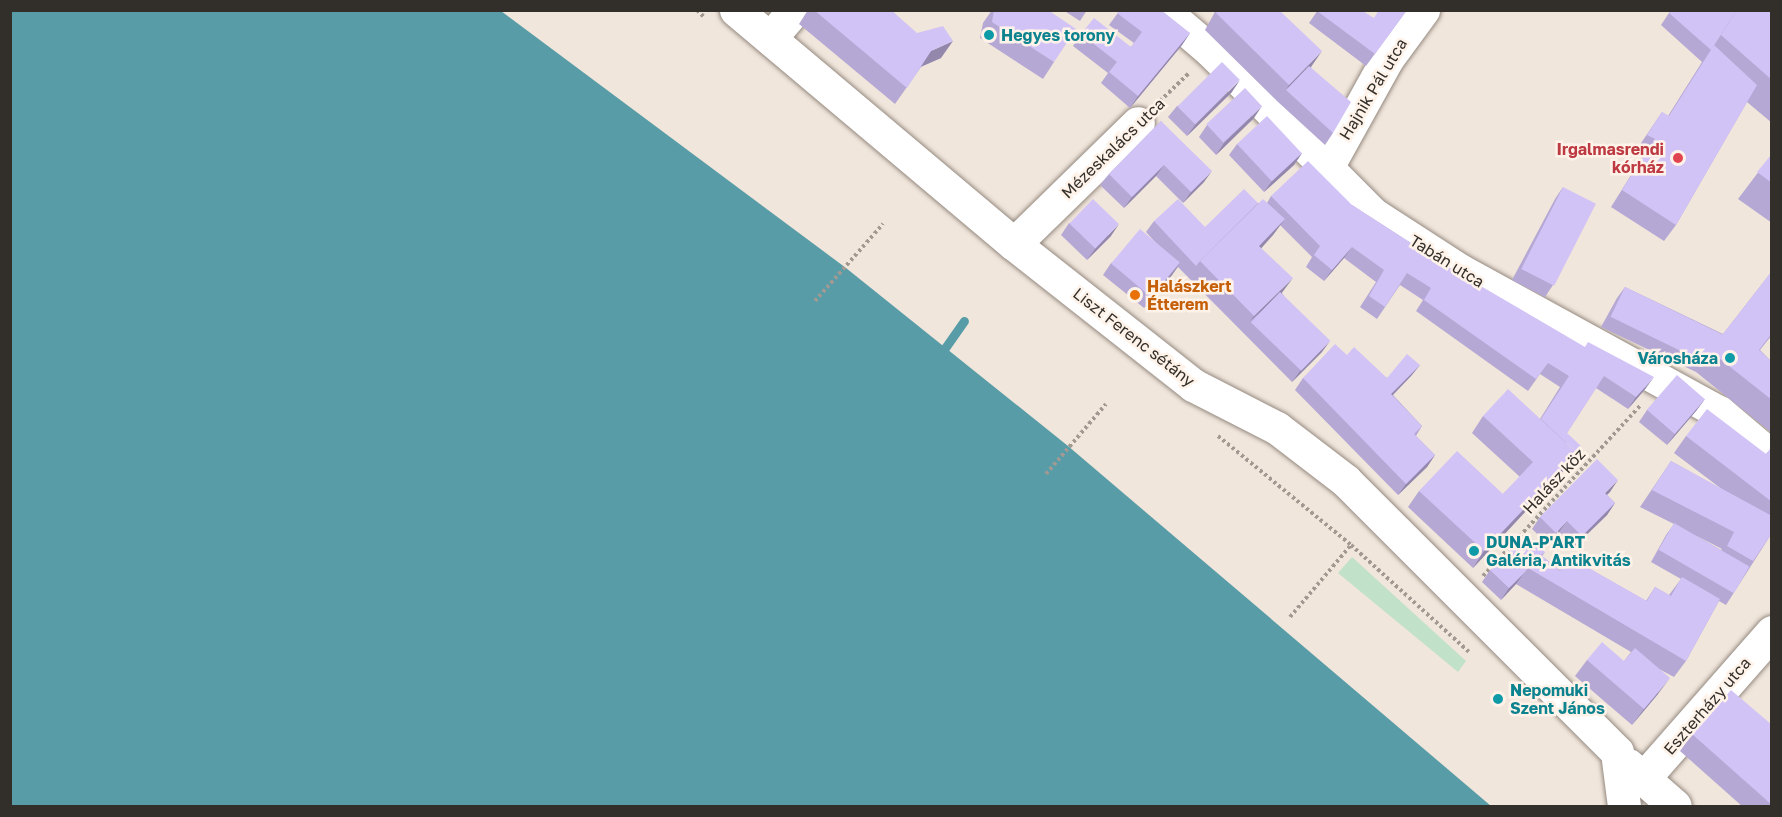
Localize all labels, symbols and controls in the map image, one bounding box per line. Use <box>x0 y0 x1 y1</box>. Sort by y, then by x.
place label: Hegyes torony <box>1001 25 1115 45</box>
marker: Hegyes torony <box>982 28 996 42</box>
street label: Hajnik Pál utca <box>1335 35 1411 143</box>
street label: Mézeskalács utca <box>1057 94 1169 202</box>
place label: Irgalmasrendi kórház <box>1556 139 1664 177</box>
marker: Irgalmasrendi kórház <box>1669 149 1687 167</box>
street label: Tabán utca <box>1406 231 1488 291</box>
place label: Halászkert Étterem <box>1147 276 1232 314</box>
street label: Liszt Ferenc sétány <box>1069 284 1199 390</box>
marker: Halászkert Étterem <box>1128 288 1142 302</box>
place label: Városháza <box>1637 348 1718 368</box>
marker: Városháza <box>1723 351 1737 365</box>
street label: Halász köz <box>1519 444 1589 518</box>
place label: DUNA-P'ART Galéria, Antikvitás <box>1486 532 1631 570</box>
marker: DUNA-P'ART Galéria, Antikvitás <box>1467 544 1481 558</box>
street label: Eszterházy utca <box>1660 653 1754 759</box>
place label: Nepomuki Szent János <box>1510 680 1605 718</box>
marker: Nepomuki Szent János <box>1491 692 1505 706</box>

